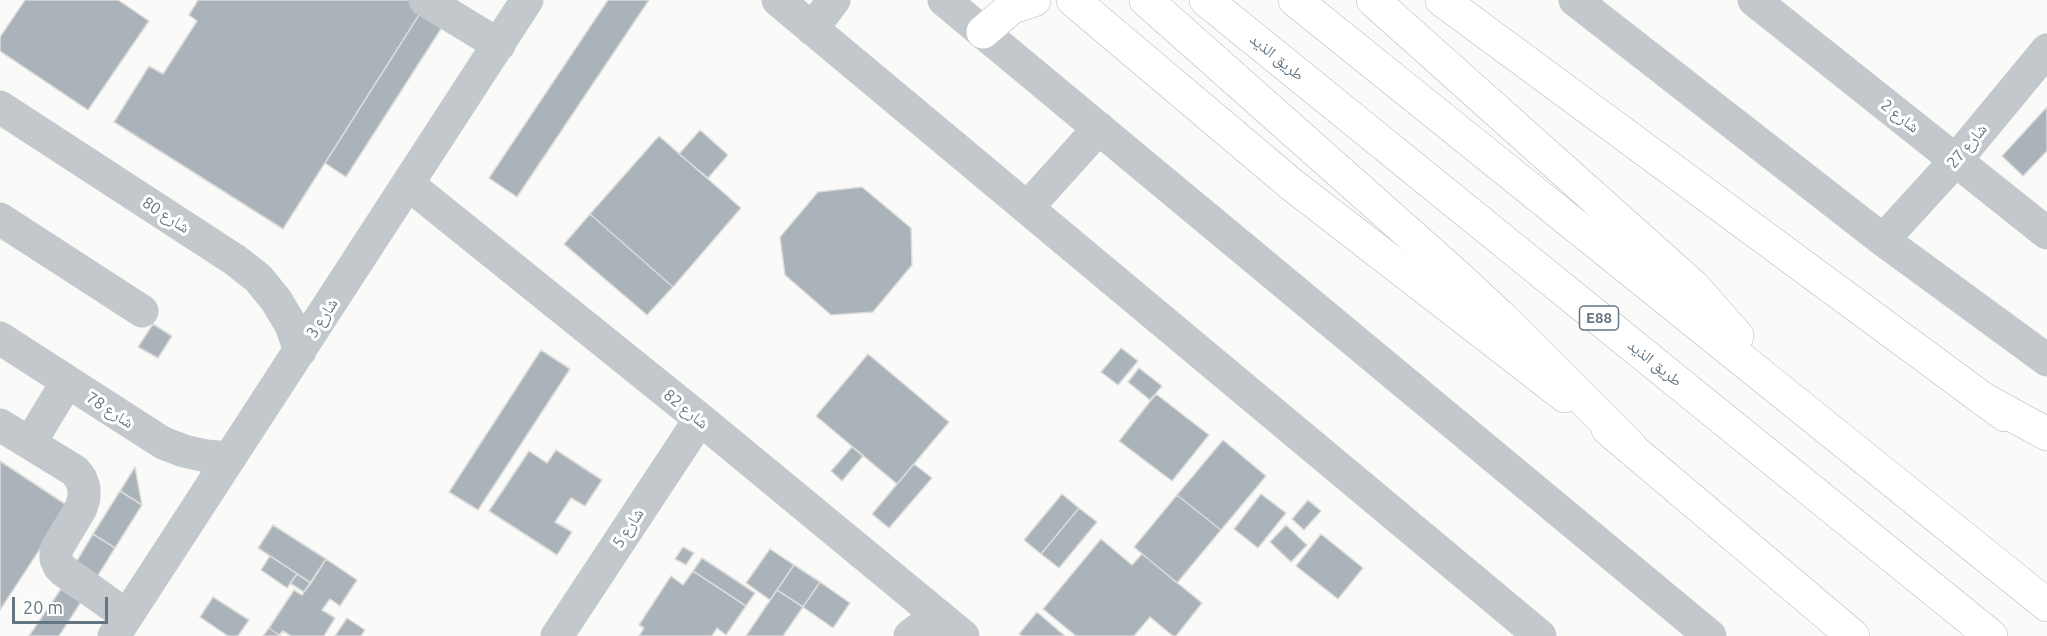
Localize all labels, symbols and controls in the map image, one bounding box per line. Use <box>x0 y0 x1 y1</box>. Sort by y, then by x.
street label: طريق الذيد <box>1246 29 1308 85</box>
street label: شارع 2 <box>1877 95 1923 137</box>
street label: شارع 27 <box>1943 120 1991 172</box>
street label: شارع 80 <box>139 193 193 237</box>
street label: شارع 3 <box>302 295 342 341</box>
road number: E88 <box>1580 306 1618 330</box>
street label: طريق الذيد <box>1624 335 1686 391</box>
street label: شارع 82 <box>660 385 712 433</box>
street label: شارع 78 <box>83 388 137 432</box>
street label: شارع 5 <box>608 505 648 551</box>
scale bar <box>15 585 111 623</box>
text: 20 m <box>23 597 63 617</box>

